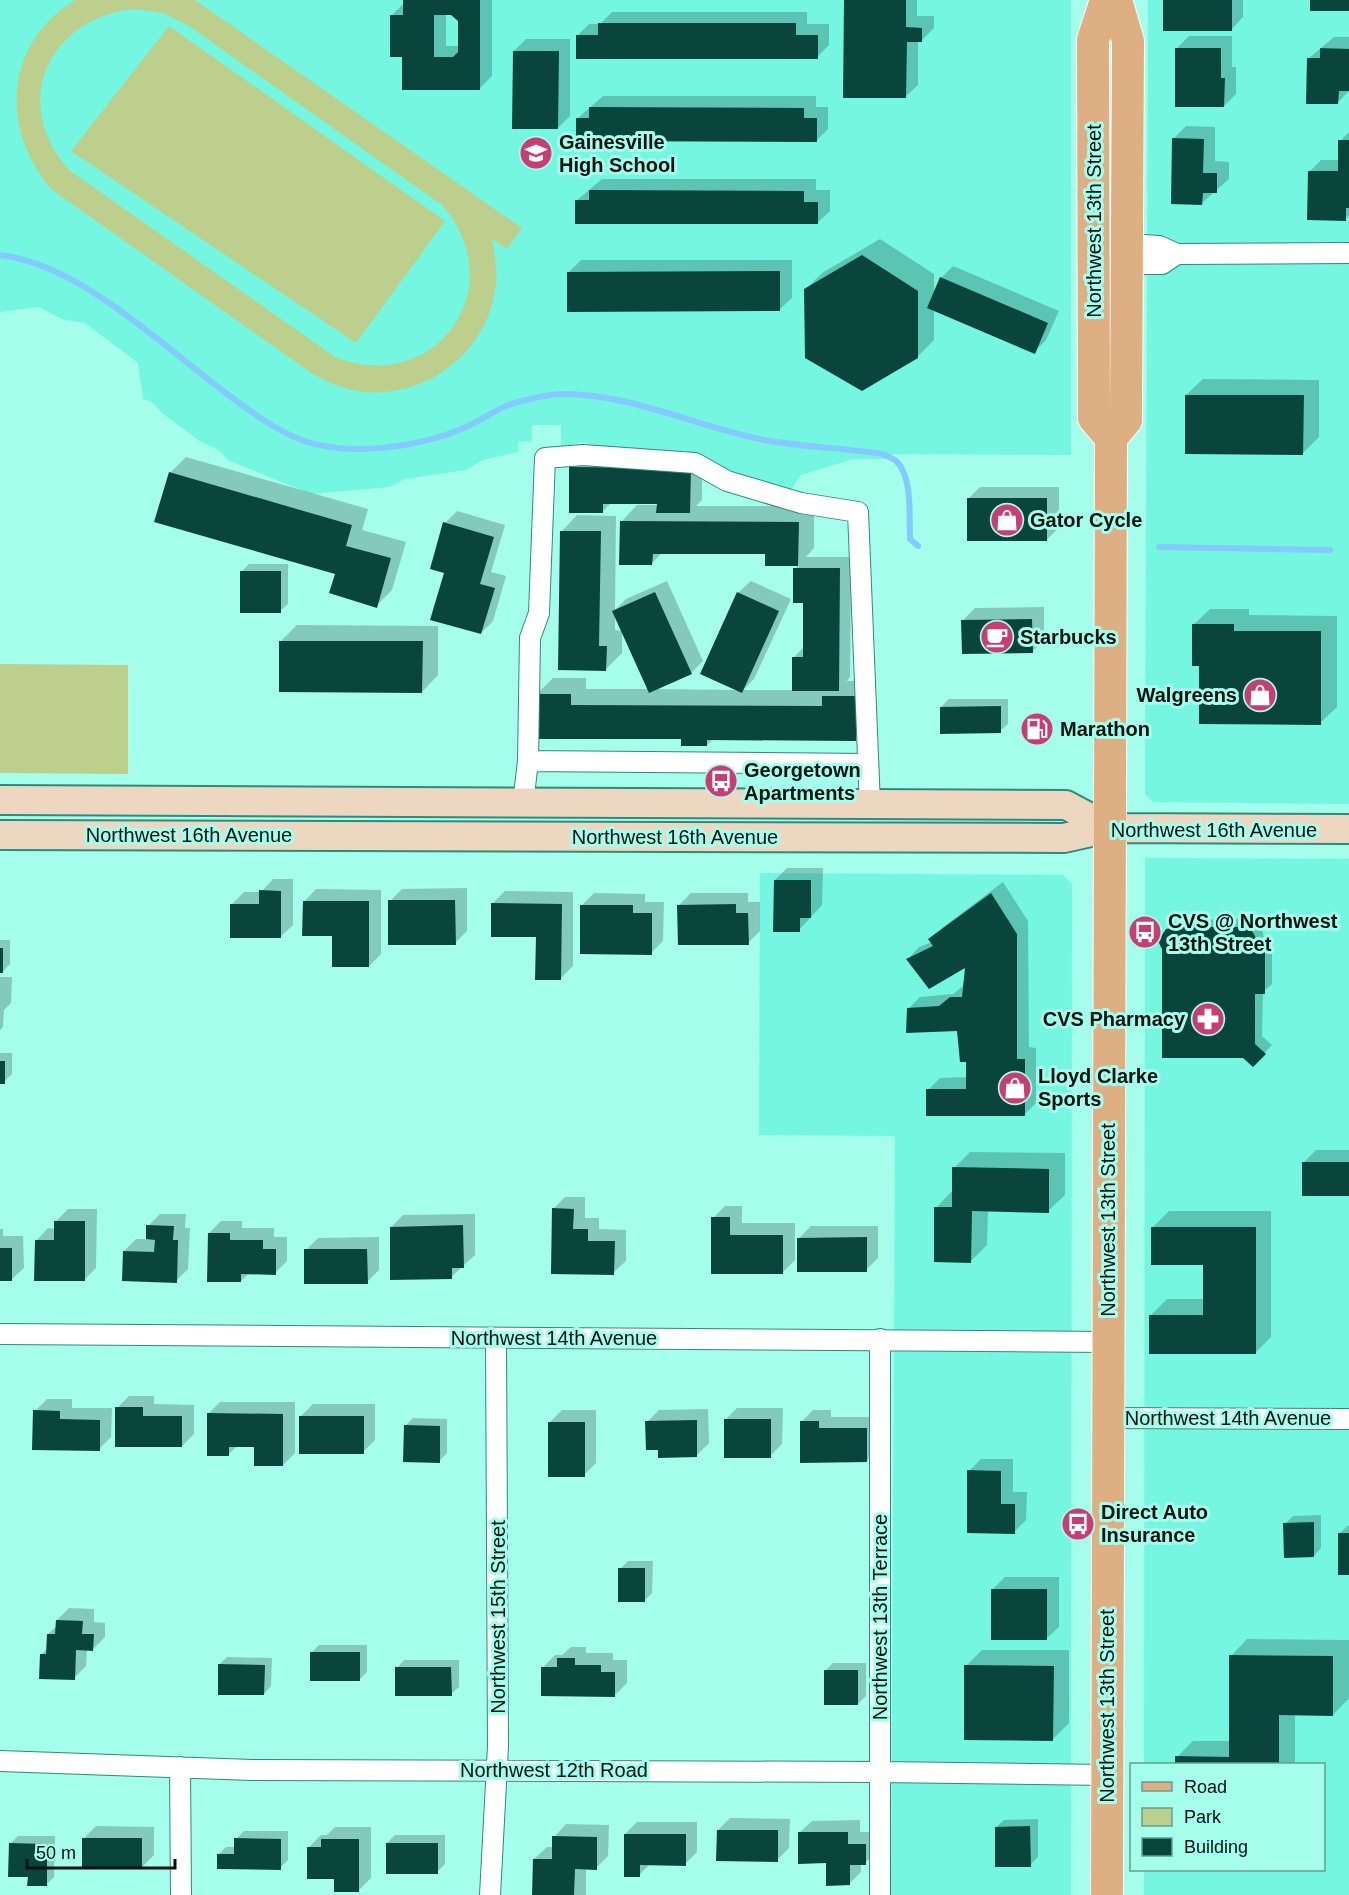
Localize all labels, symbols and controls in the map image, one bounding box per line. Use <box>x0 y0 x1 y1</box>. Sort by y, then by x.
street label: Northwest 13th Street <box>1083 124 1105 318</box>
place label: Gainesville High School <box>559 131 676 176</box>
school or university icon: Gainesville High School <box>518 135 554 171</box>
shop icon: Gator Cycle <box>989 502 1025 538</box>
place label: Gator Cycle <box>1030 509 1142 531</box>
cafe icon: Starbucks <box>979 619 1015 655</box>
place label: Starbucks <box>1020 626 1117 648</box>
shop icon: Walgreens <box>1242 677 1278 713</box>
place label: Walgreens <box>1137 684 1237 706</box>
fuel station icon: Marathon <box>1019 711 1055 747</box>
place label: Marathon <box>1060 718 1150 740</box>
place label: Georgetown Apartments <box>744 759 861 804</box>
bus stop icon: Georgetown Apartments <box>703 763 739 799</box>
street label: Northwest 16th Avenue <box>1111 819 1317 841</box>
street label: Northwest 16th Avenue <box>86 824 292 846</box>
street label: Northwest 16th Avenue <box>572 826 778 848</box>
place label: CVS @ Northwest 13th Street <box>1168 910 1338 955</box>
bus stop icon: CVS @ Northwest 13th Street <box>1127 914 1163 950</box>
pharmacy icon: CVS Pharmacy <box>1190 1001 1226 1037</box>
place label: CVS Pharmacy <box>1043 1008 1186 1030</box>
place label: Lloyd Clarke Sports <box>1038 1065 1158 1110</box>
shop icon: Lloyd Clarke Sports <box>997 1070 1033 1106</box>
street label: Northwest 13th Street <box>1097 1123 1119 1317</box>
street label: Northwest 14th Avenue <box>451 1327 657 1349</box>
street label: Northwest 14th Avenue <box>1125 1407 1331 1429</box>
place label: Direct Auto Insurance <box>1101 1501 1208 1546</box>
bus stop icon: Direct Auto Insurance <box>1060 1506 1096 1542</box>
street label: Northwest 13th Terrace <box>869 1514 891 1720</box>
street label: Northwest 15th Street <box>487 1520 509 1714</box>
street label: Northwest 13th Street <box>1096 1609 1118 1803</box>
street label: Northwest 12th Road <box>460 1759 648 1781</box>
legend <box>1130 1763 1325 1871</box>
text: Road <box>1184 1777 1227 1797</box>
text: Park <box>1184 1807 1222 1827</box>
scale bar <box>27 1832 176 1870</box>
text: Building <box>1184 1837 1248 1857</box>
text: 50 m <box>36 1843 76 1863</box>

